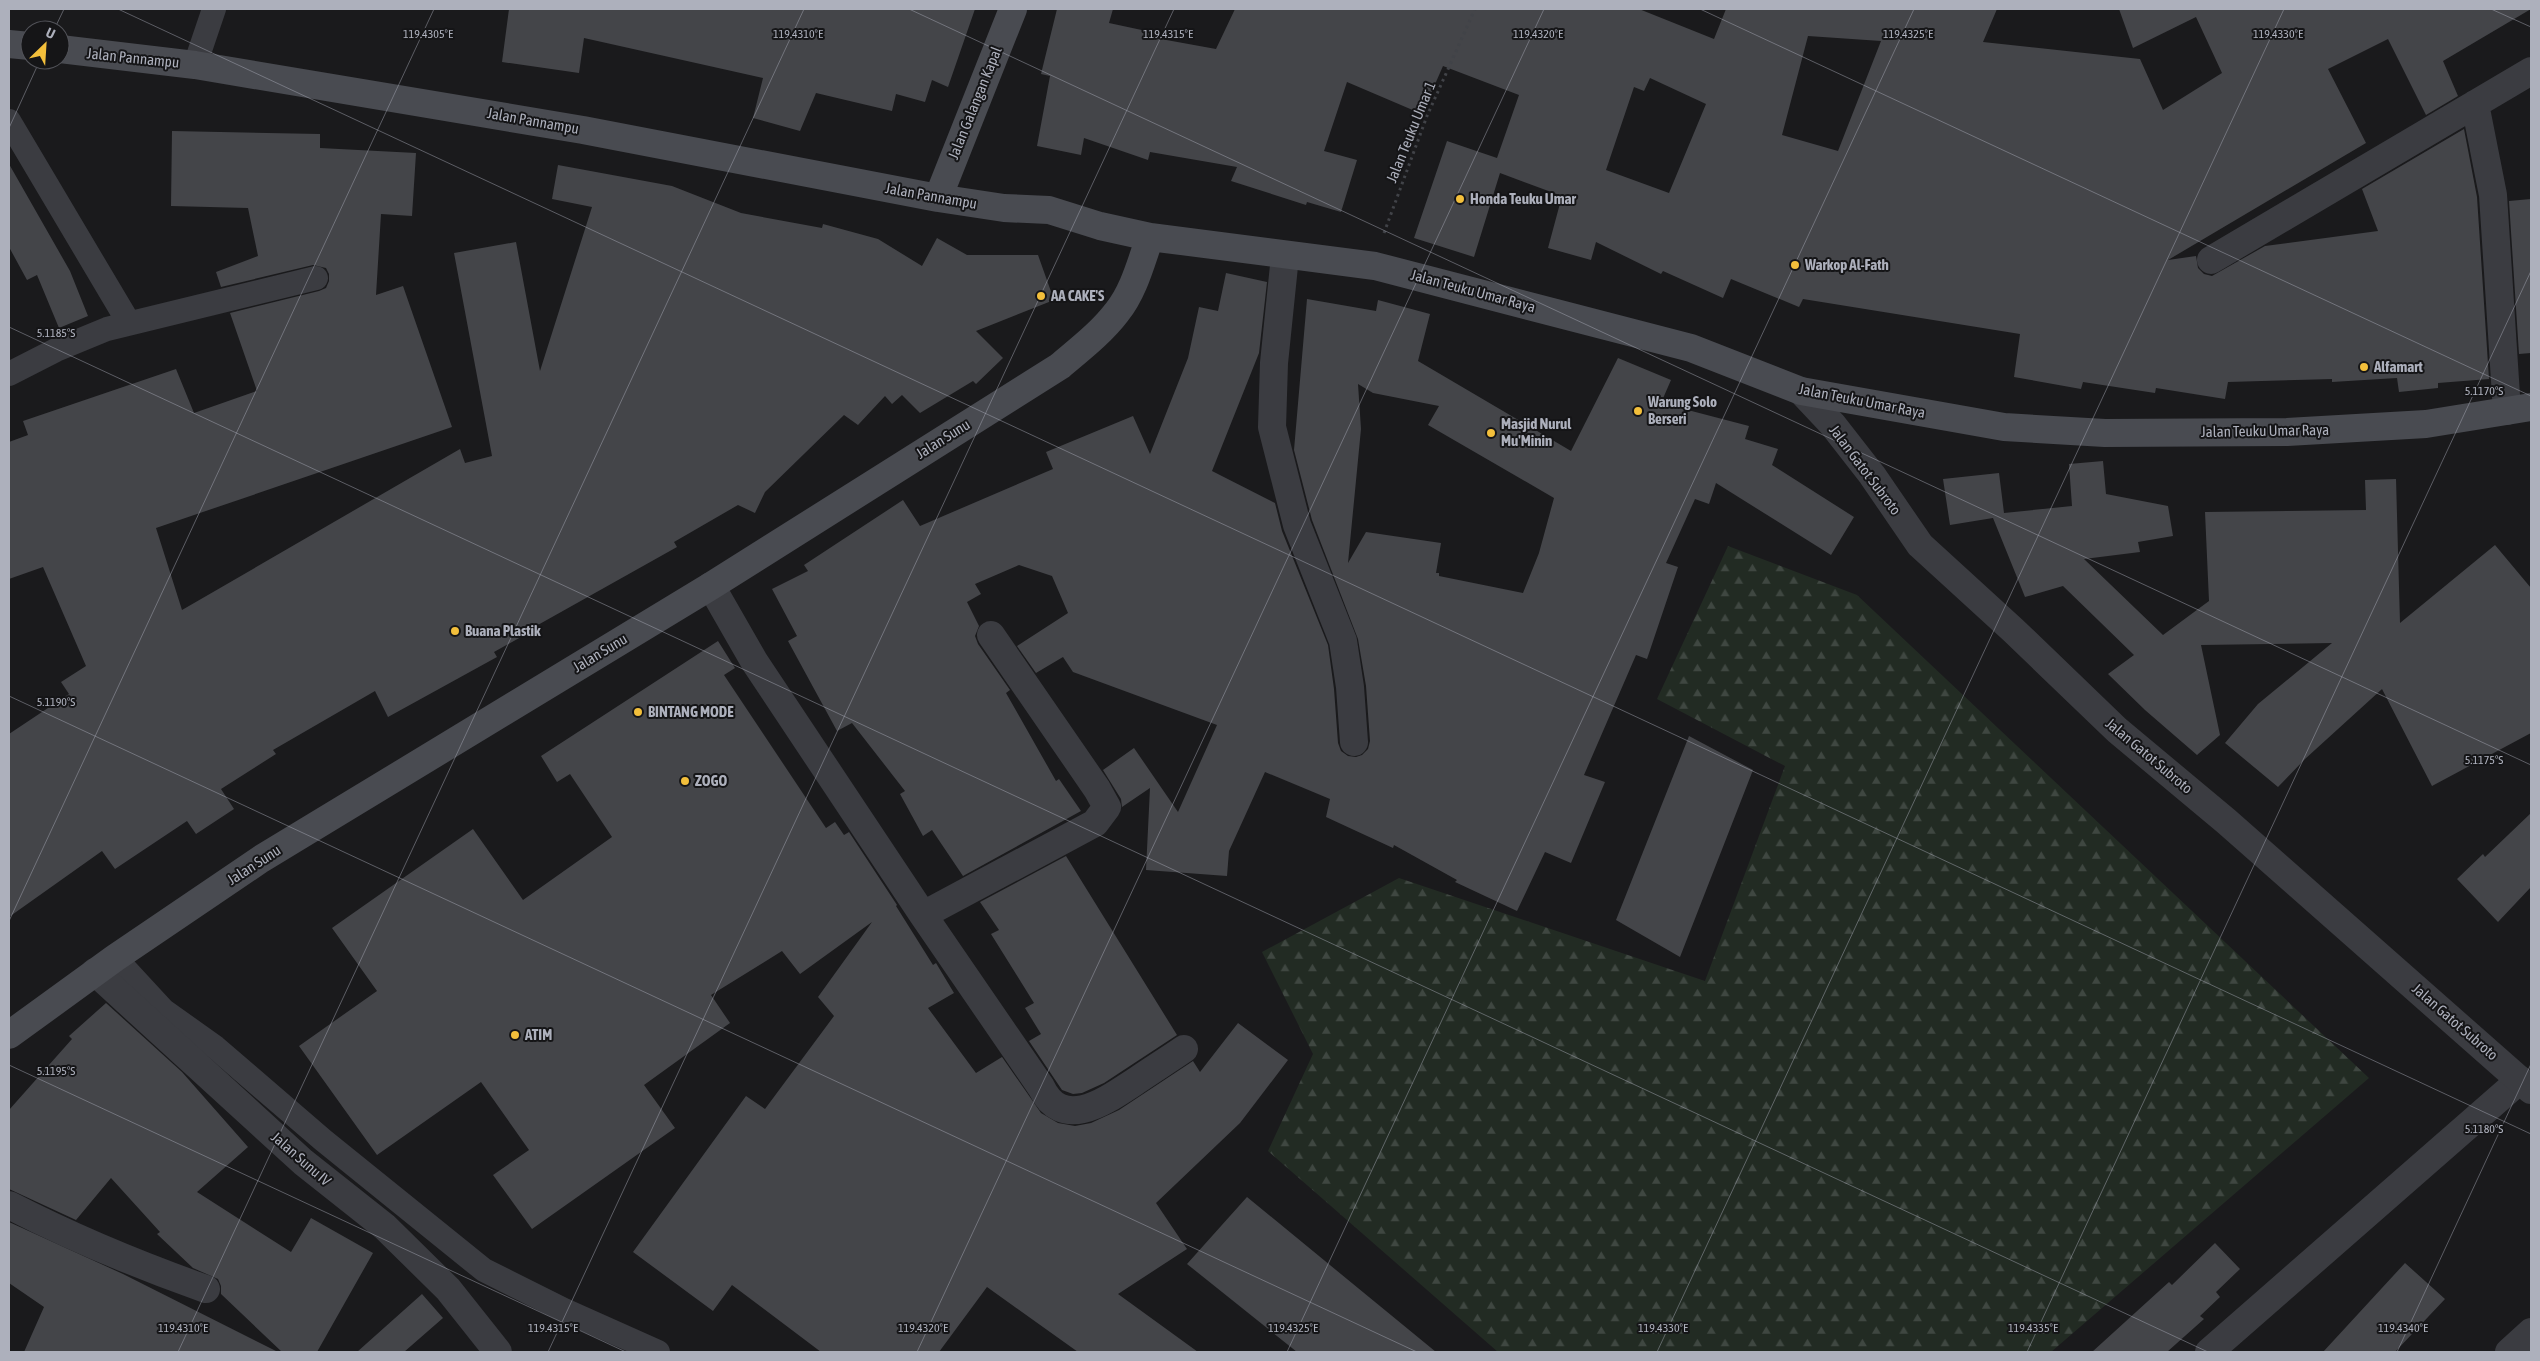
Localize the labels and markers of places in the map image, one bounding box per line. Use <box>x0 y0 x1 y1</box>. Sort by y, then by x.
place label: Honda Teuku Umar <box>1470 190 1576 207</box>
marker: Honda Teuku Umar <box>1454 193 1466 205</box>
place label: Warkop Al-Fath <box>1804 256 1889 273</box>
marker: Warkop Al-Fath <box>1789 259 1801 271</box>
place label: AA CAKE'S <box>1050 287 1105 304</box>
marker: AA CAKE'S <box>1035 290 1047 302</box>
place label: Alfamart <box>2373 358 2423 375</box>
marker: Alfamart <box>2358 361 2370 373</box>
place label: Warung Solo Berseri <box>1647 393 1717 427</box>
marker: Warung Solo Berseri <box>1632 405 1644 417</box>
place label: Masjid Nurul Mu'Minin <box>1501 415 1572 449</box>
marker: Masjid Nurul Mu'Minin <box>1485 427 1497 439</box>
place label: Buana Plastik <box>465 622 541 639</box>
marker: Buana Plastik <box>449 625 461 637</box>
place label: BINTANG MODE <box>648 703 734 720</box>
marker: BINTANG MODE <box>632 706 644 718</box>
place label: ZOGO <box>695 772 727 789</box>
marker: ZOGO <box>679 775 691 787</box>
place label: ATIM <box>524 1026 552 1043</box>
marker: ATIM <box>509 1029 521 1041</box>

